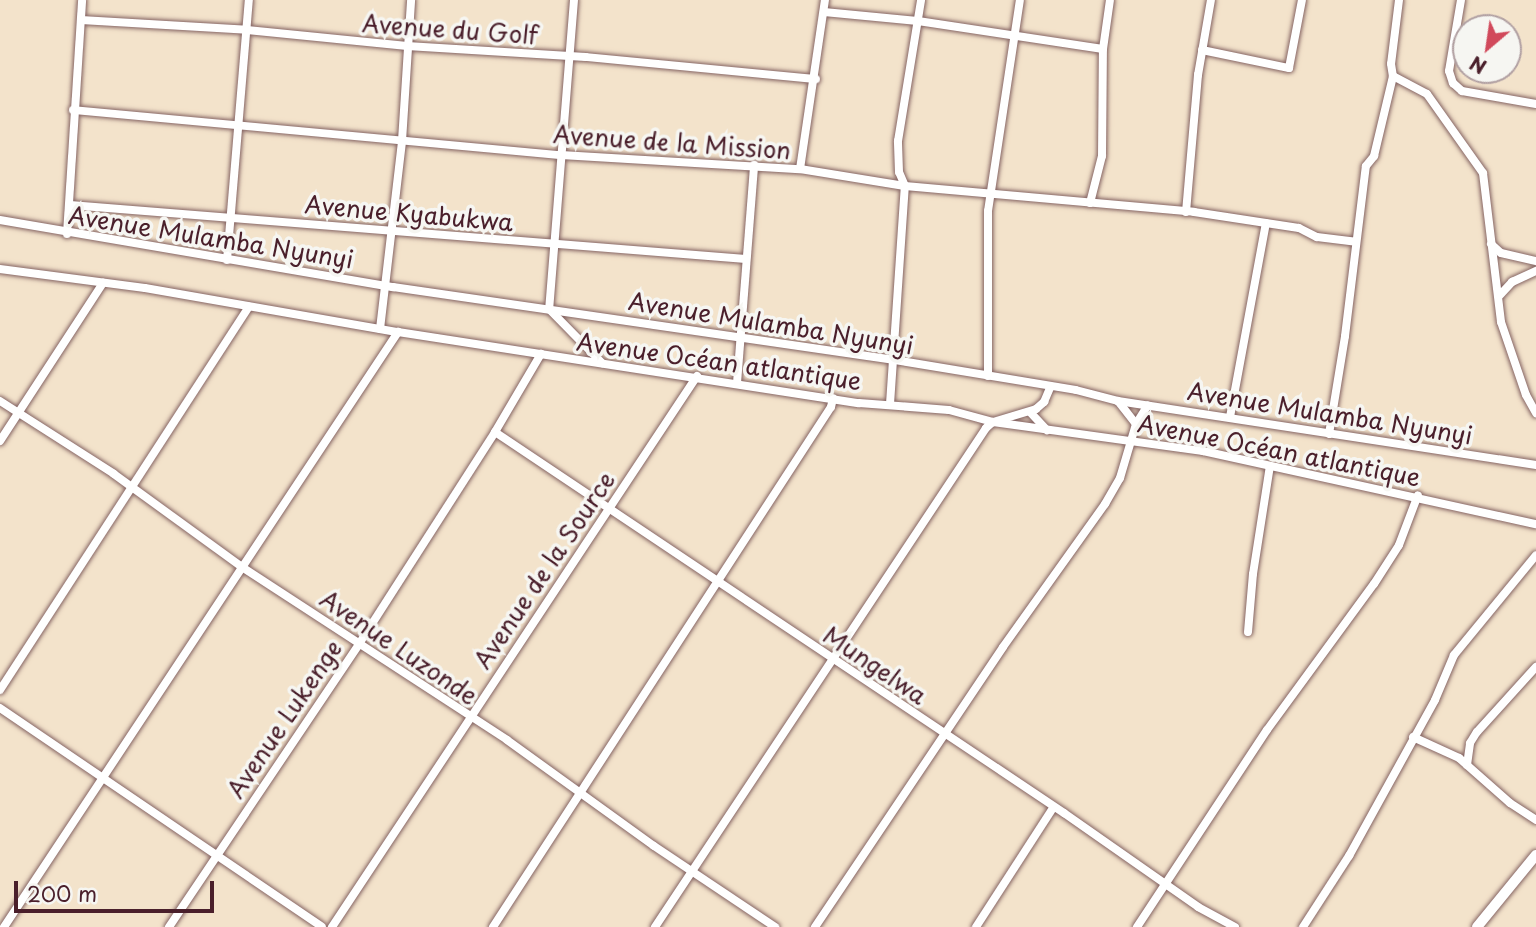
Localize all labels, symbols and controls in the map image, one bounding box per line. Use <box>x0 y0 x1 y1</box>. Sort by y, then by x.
street label: Avenue du Golf <box>361 8 539 50</box>
north arrow <box>1452 14 1522 84</box>
text: N <box>1464 50 1491 82</box>
street label: Avenue de la Mission <box>552 119 792 165</box>
street label: Avenue Kyabukwa <box>304 190 514 236</box>
street label: Avenue Mulamba Nyunyi <box>66 200 356 274</box>
street label: Avenue Mulamba Nyunyi <box>626 286 916 360</box>
street label: Avenue Océan atlantique <box>574 327 864 395</box>
street label: Avenue Mulamba Nyunyi <box>1185 376 1475 450</box>
street label: Avenue Océan atlantique <box>1134 408 1424 492</box>
street label: Avenue de la Source <box>467 466 621 674</box>
street label: Avenue Luzonde <box>316 584 482 710</box>
street label: Mungelwa <box>818 620 932 710</box>
street label: Avenue Lukenge <box>221 635 347 803</box>
scale bar <box>18 867 217 911</box>
text: 200 m <box>27 877 97 909</box>

